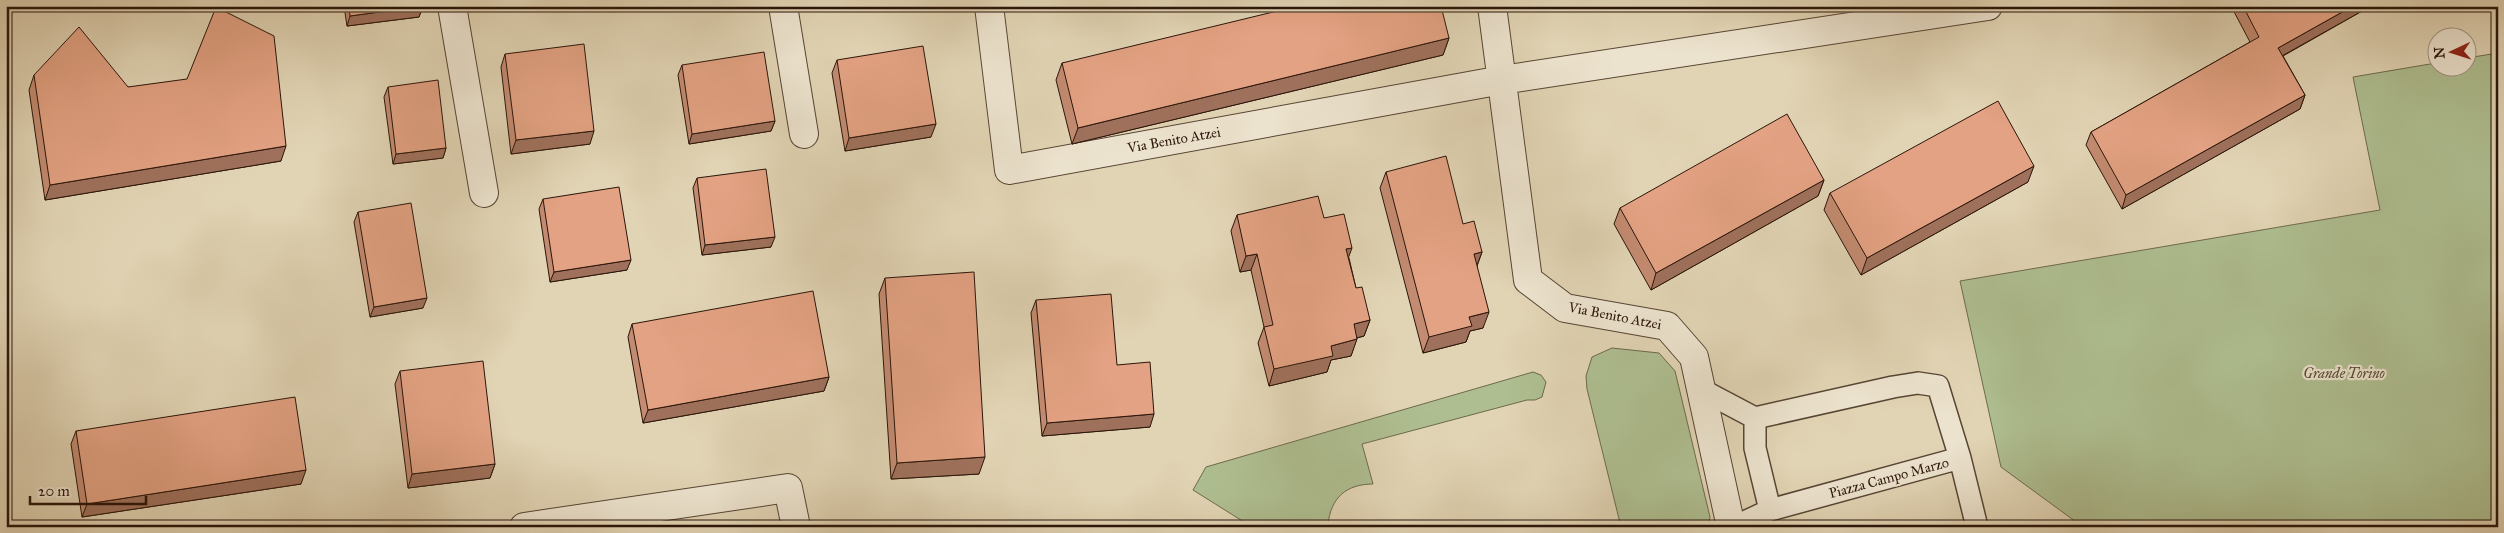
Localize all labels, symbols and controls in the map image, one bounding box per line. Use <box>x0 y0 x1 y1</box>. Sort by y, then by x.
north arrow <box>2426 28 2476 78</box>
text: N <box>2431 46 2448 59</box>
street label: Via Benito Atzei <box>1125 123 1222 157</box>
street label: Via Benito Atzei <box>1566 298 1663 333</box>
park label: Grande Torino <box>2303 365 2385 382</box>
street label: Piazza Campo Marzo <box>1827 454 1951 502</box>
scale bar <box>30 473 146 505</box>
text: 20 m <box>38 482 70 500</box>

